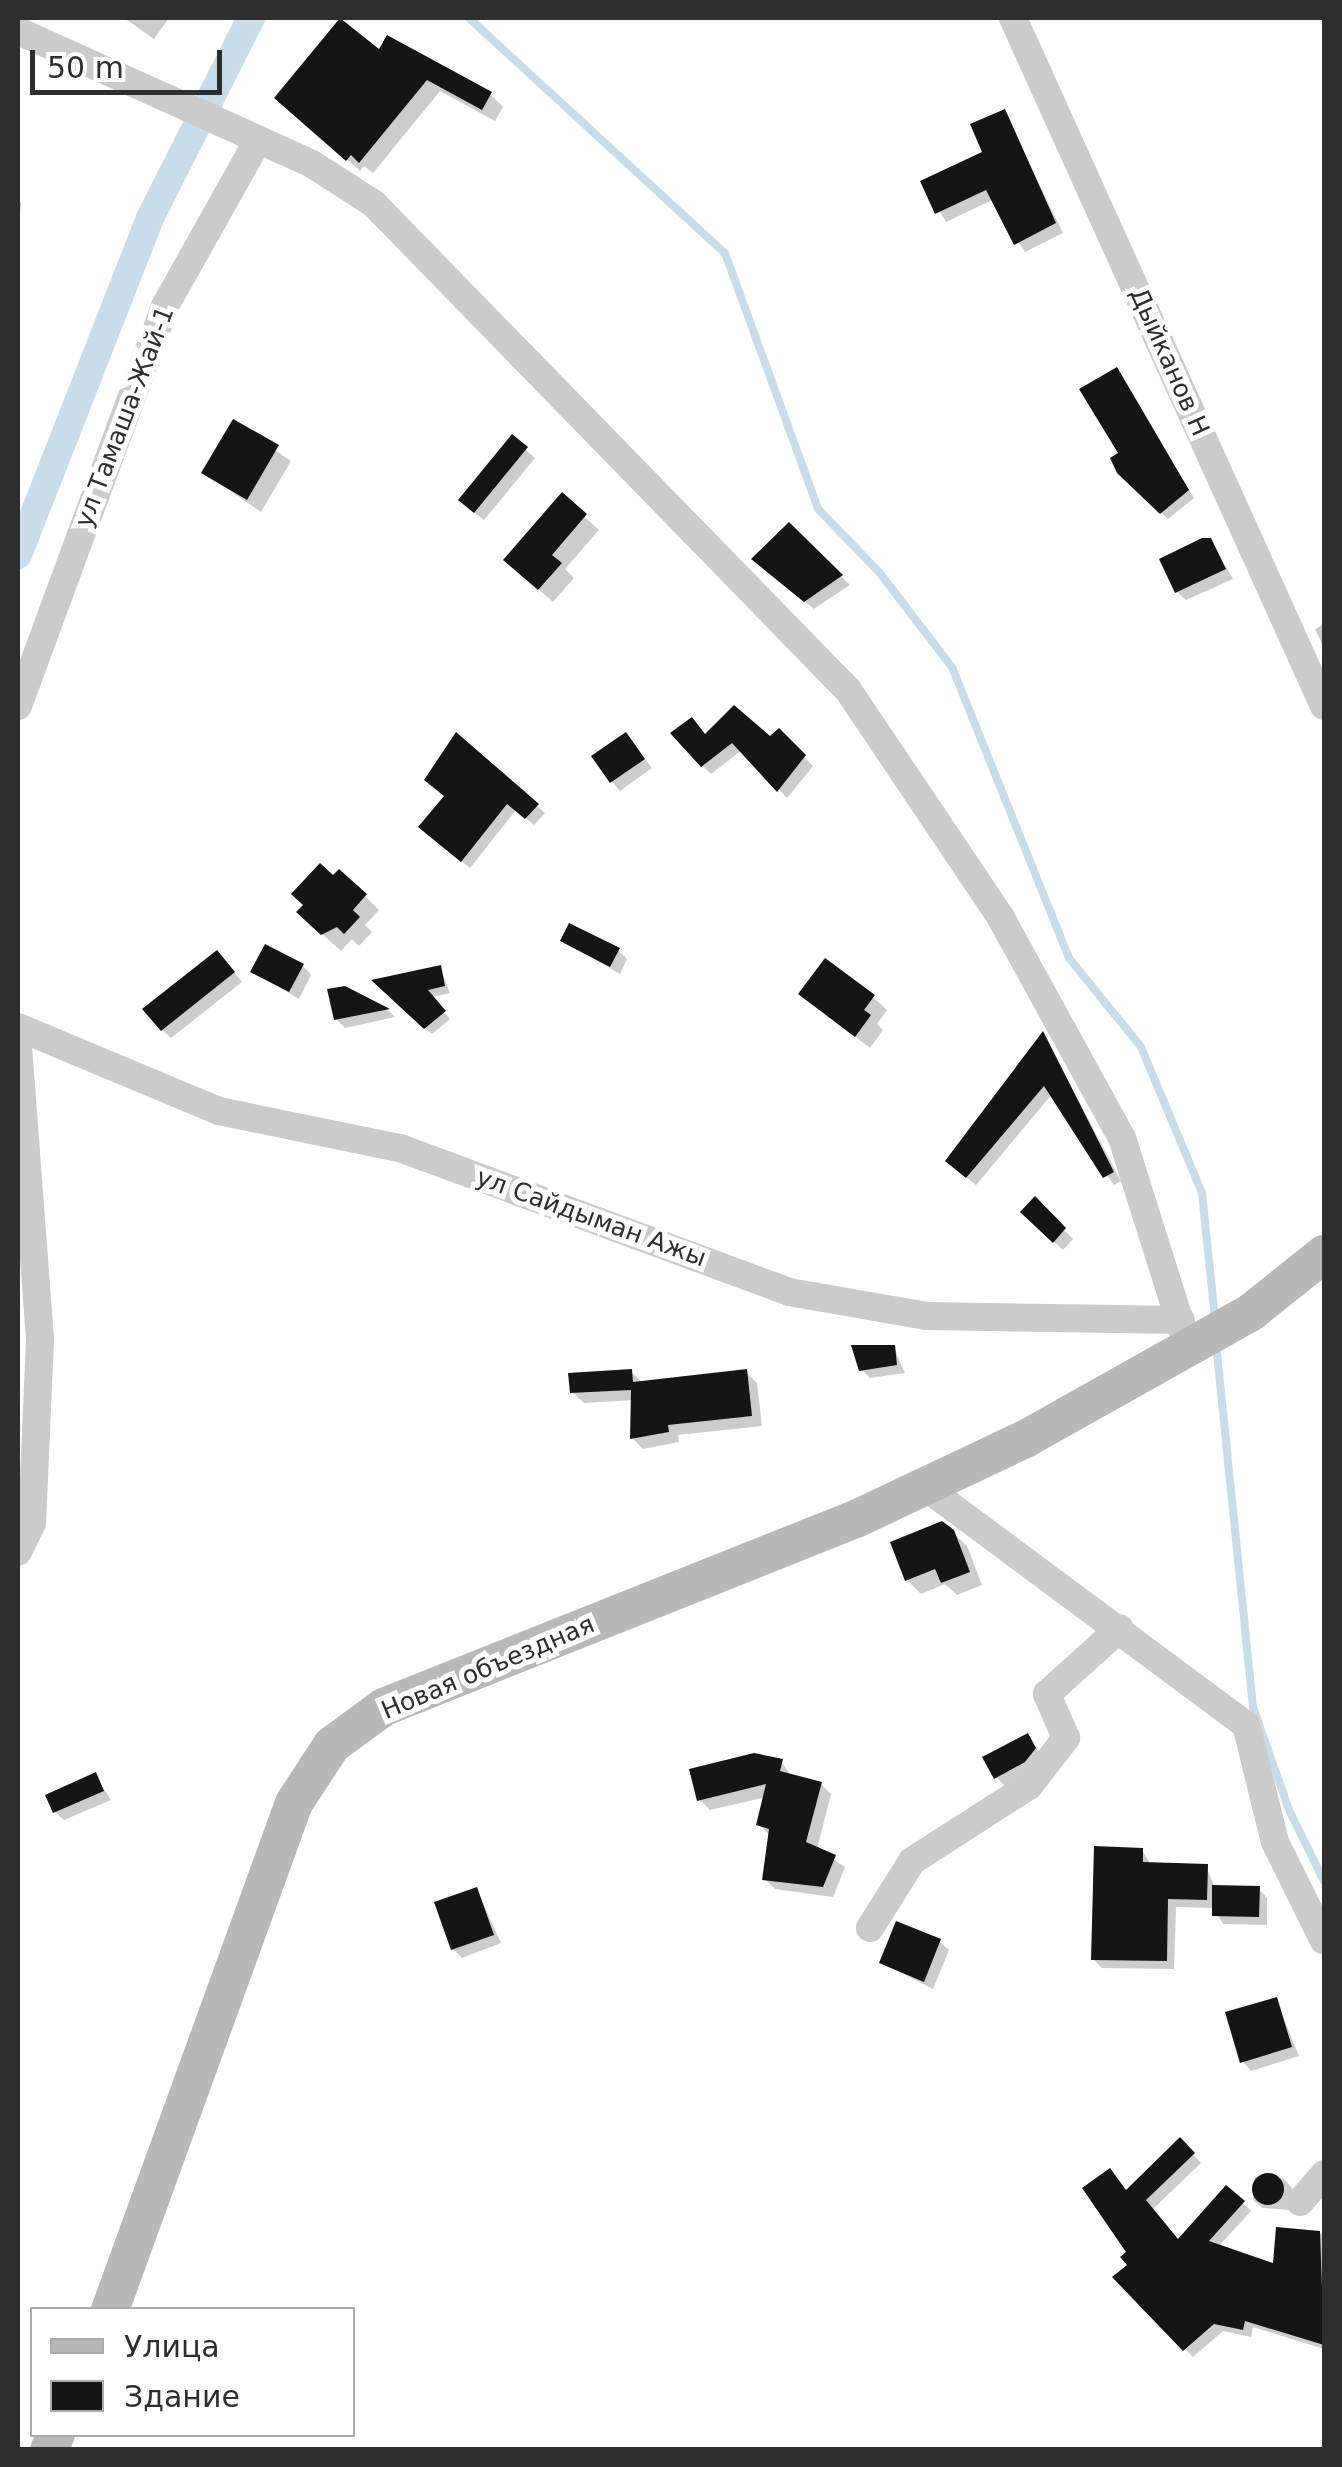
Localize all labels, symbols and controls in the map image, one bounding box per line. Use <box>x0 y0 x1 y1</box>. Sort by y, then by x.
scale bar <box>35 30 228 92</box>
text: 50 m <box>47 50 124 85</box>
street label: Дыйканов Н <box>1123 283 1215 441</box>
street label: ул Тамаша-Жай-1 <box>69 302 181 532</box>
street label: ул Сайдыман Ажы <box>472 1162 710 1274</box>
street label: Новая объездная <box>377 1610 599 1726</box>
legend <box>30 2307 355 2437</box>
text: Улица <box>124 2329 220 2364</box>
text: Здание <box>124 2379 240 2414</box>

